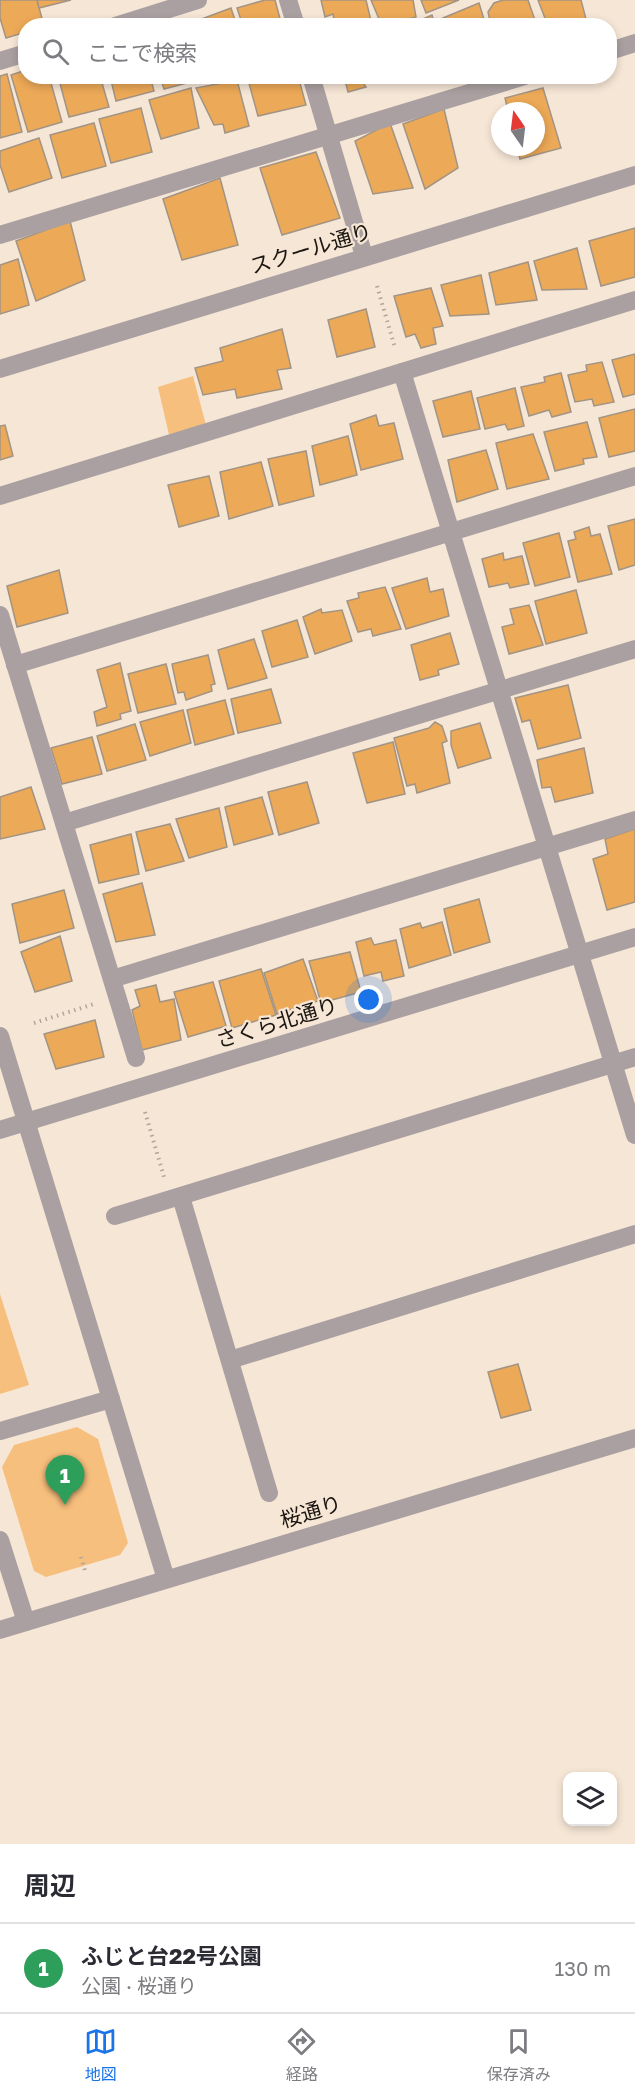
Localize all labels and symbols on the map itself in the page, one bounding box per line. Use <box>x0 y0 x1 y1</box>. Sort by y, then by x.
north arrow <box>491 102 545 156</box>
street label: スクール通り <box>247 217 375 279</box>
your location <box>354 985 383 1014</box>
street label: さくら北通り <box>213 991 341 1053</box>
pin: 1 <box>46 1456 84 1505</box>
street label: 桜通り <box>277 1489 345 1533</box>

